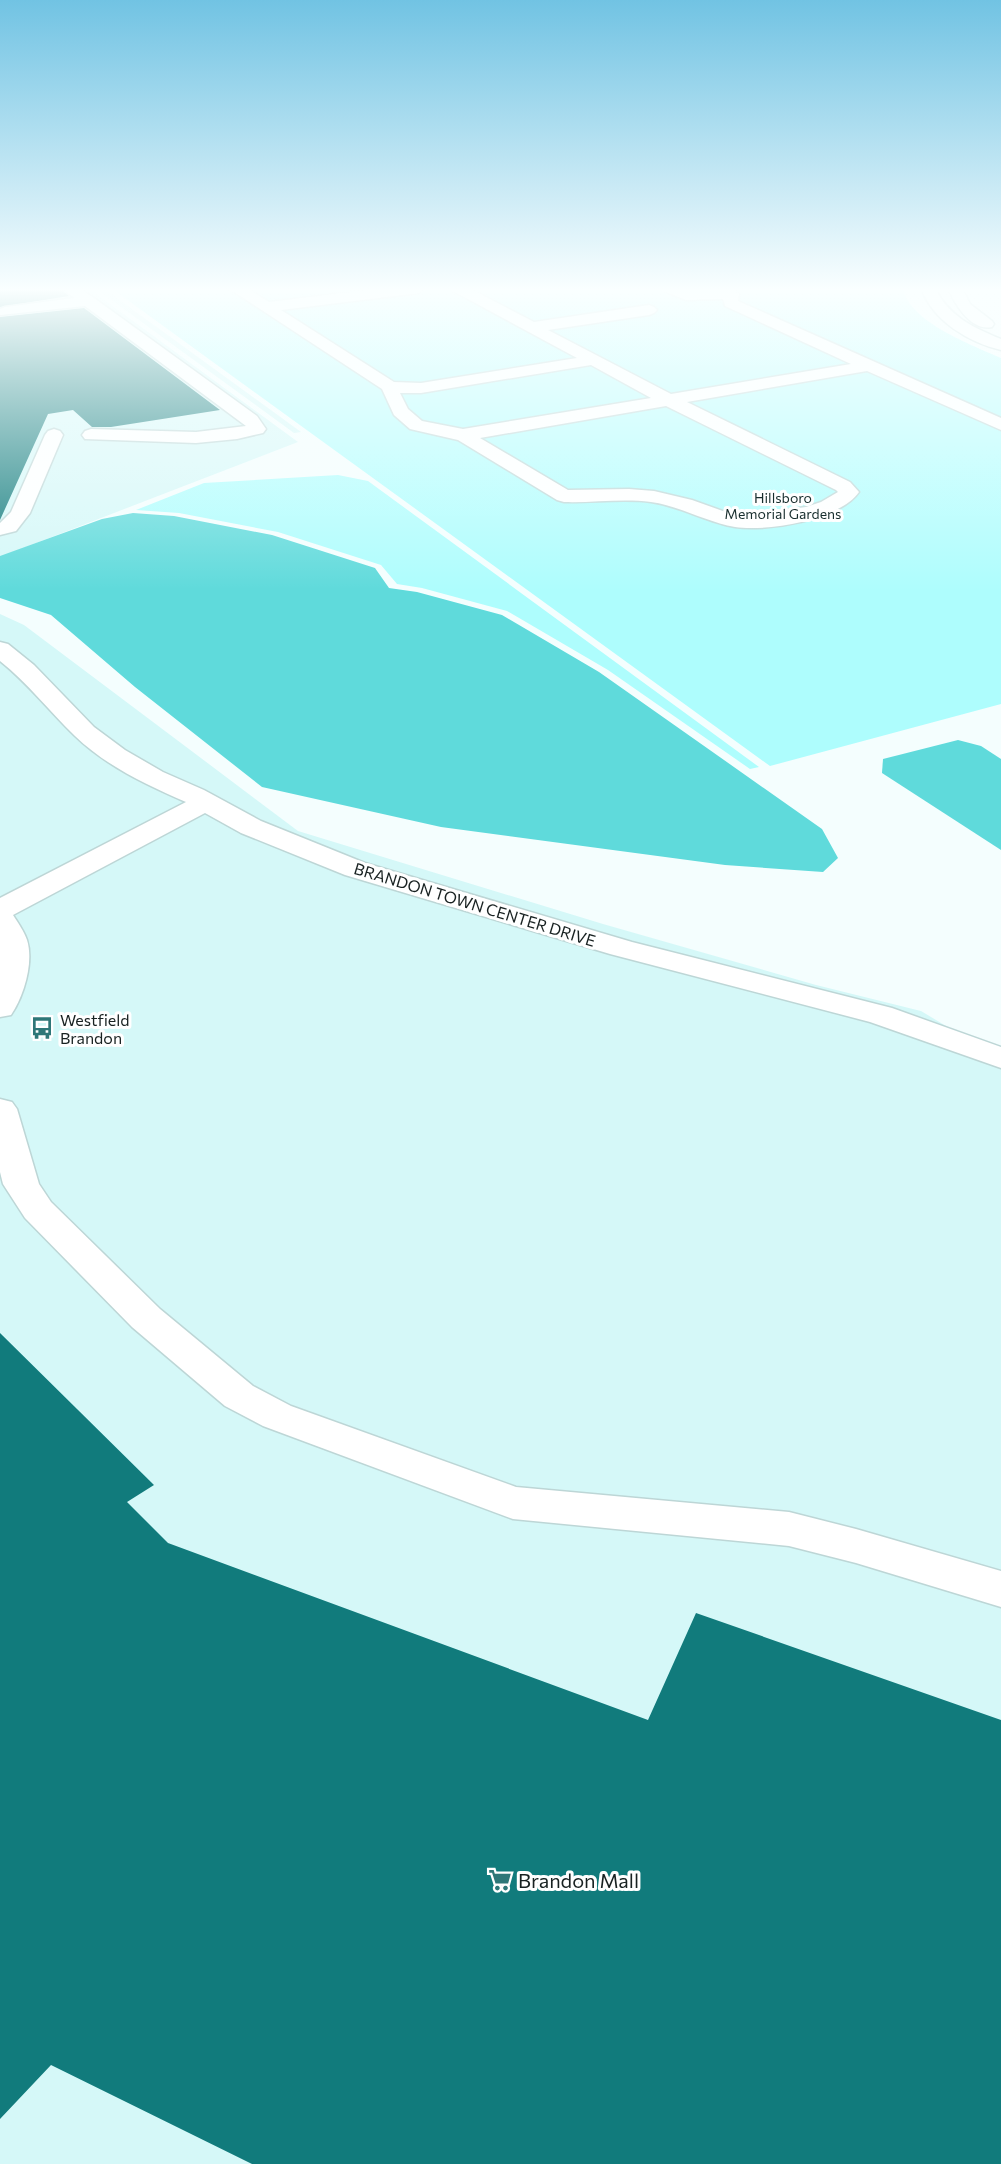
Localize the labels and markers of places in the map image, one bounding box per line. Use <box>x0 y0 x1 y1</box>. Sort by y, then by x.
place label: Westfield Brandon <box>60 1010 130 1047</box>
bus stop icon: Westfield Brandon <box>29 1015 55 1041</box>
supermarket icon: Brandon Mall <box>487 1867 513 1893</box>
place label: Brandon Mall <box>518 1868 639 1892</box>

